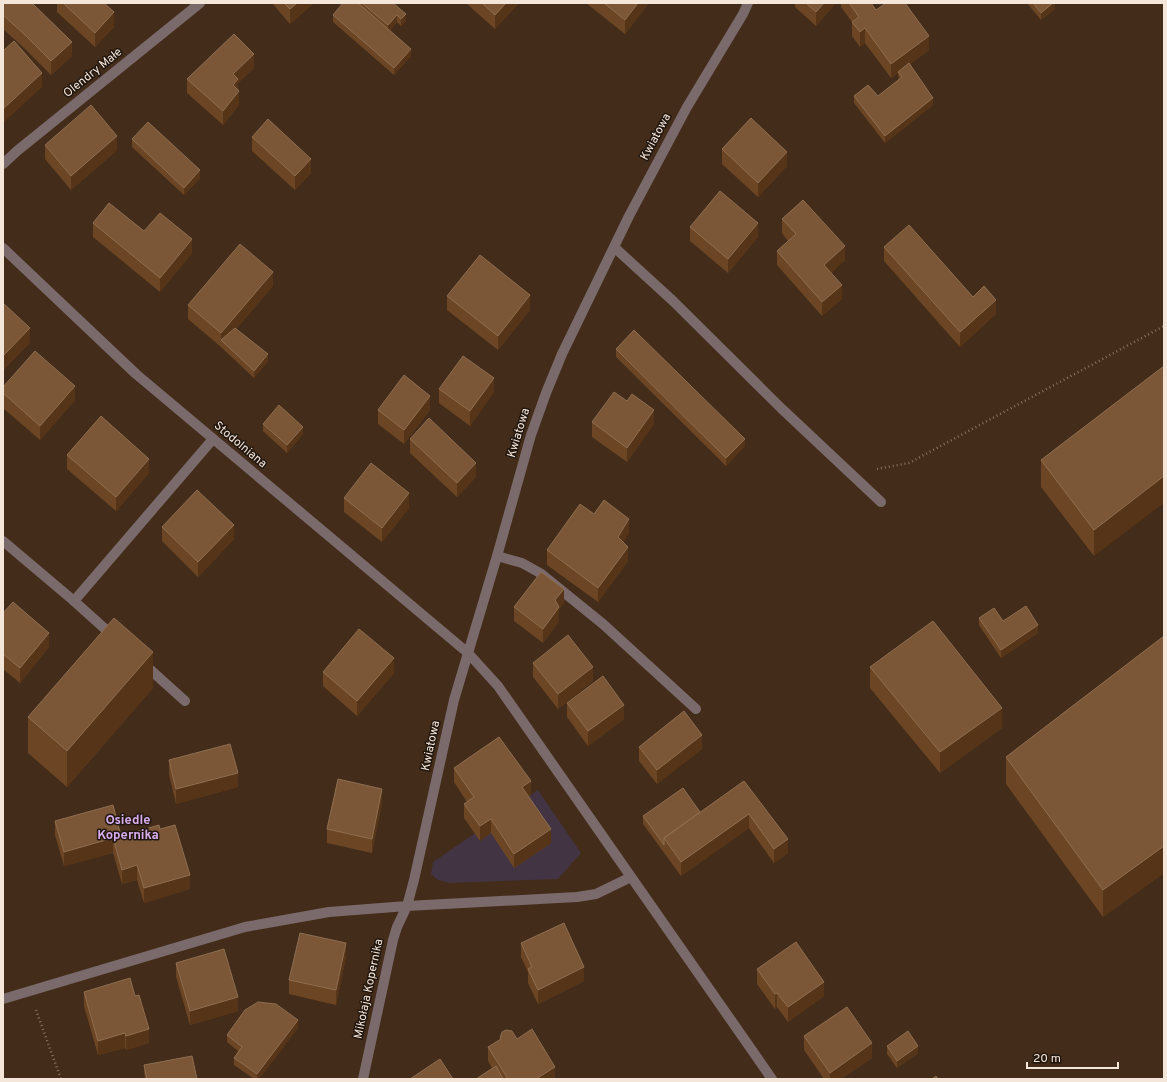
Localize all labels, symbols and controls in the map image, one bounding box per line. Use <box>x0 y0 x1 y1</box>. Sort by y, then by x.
street label: Olendry Małe <box>60 44 126 102</box>
street label: Kwiatowa <box>637 111 675 163</box>
street label: Kwiatowa <box>504 406 534 460</box>
street label: Stodolniana <box>210 418 270 472</box>
street label: Kwiatowa <box>418 719 444 773</box>
district label: Osiedle Kopernika <box>97 813 159 844</box>
street label: Mikołaja Kopernika <box>351 937 387 1041</box>
scale bar <box>1027 1044 1118 1070</box>
text: 20 m <box>1033 1051 1061 1067</box>

